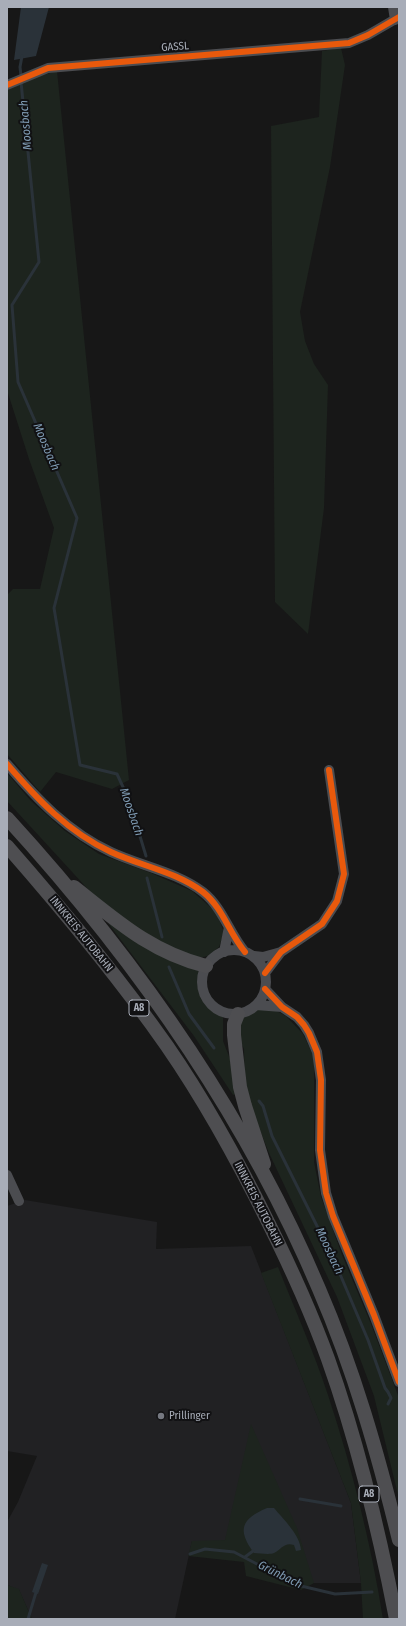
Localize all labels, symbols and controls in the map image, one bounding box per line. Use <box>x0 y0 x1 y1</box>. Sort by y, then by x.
street label: GASSL <box>161 39 189 55</box>
water label: Moosbach <box>17 99 35 151</box>
water label: Moosbach <box>30 421 62 473</box>
water label: Moosbach <box>116 786 146 838</box>
street label: INNKREIS AUTOBAHN <box>47 894 115 974</box>
road number: A8 <box>129 1000 149 1016</box>
street label: INNKREIS AUTOBAHN <box>231 1160 285 1248</box>
water label: Moosbach <box>312 1225 346 1277</box>
place label: Prillinger <box>169 1409 210 1423</box>
marker: Prillinger <box>156 1411 166 1421</box>
road number: A8 <box>359 1486 379 1502</box>
water label: Grünbach <box>256 1558 304 1592</box>

